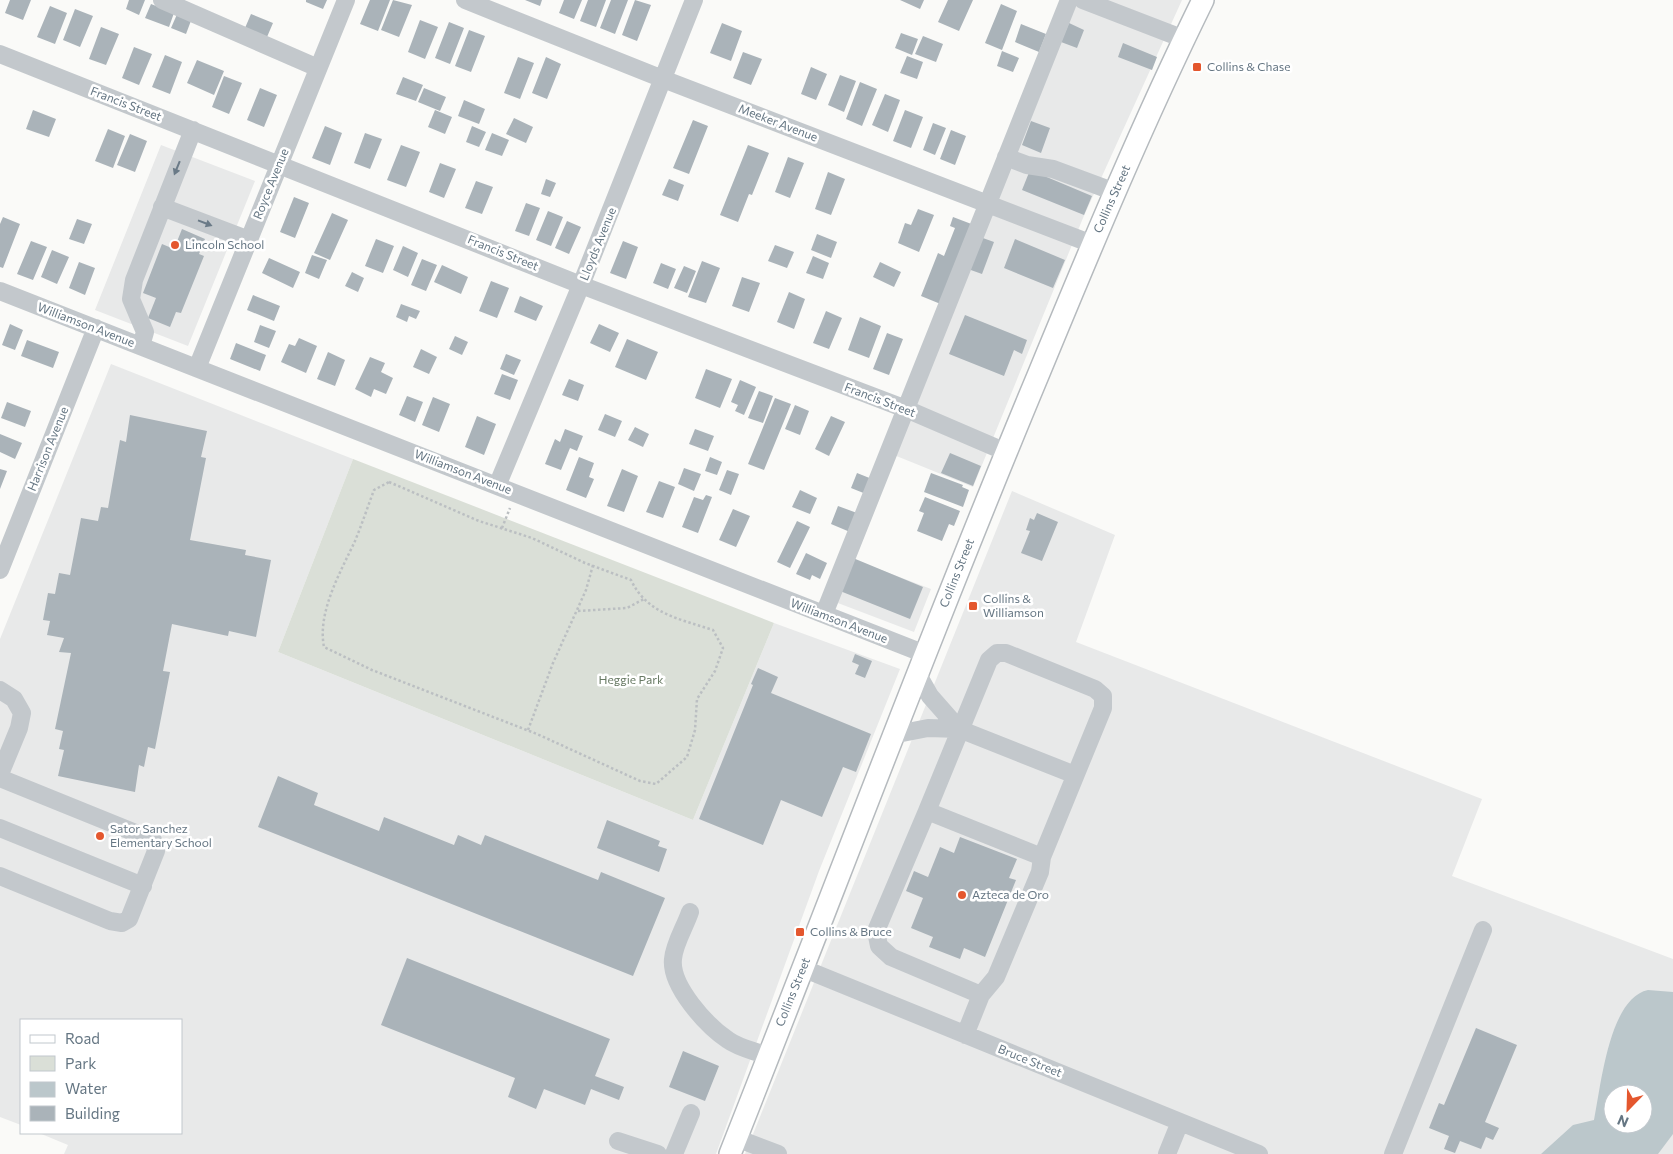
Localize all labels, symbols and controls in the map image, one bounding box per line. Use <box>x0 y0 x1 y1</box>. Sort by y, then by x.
place label: Collins & Chase <box>1207 59 1290 73</box>
marker: Collins & Chase <box>1191 61 1203 73</box>
street label: Francis Street <box>89 83 164 123</box>
street label: Meeker Avenue <box>737 101 820 144</box>
street label: Royce Avenue <box>250 146 291 221</box>
one-way arrow <box>173 161 181 176</box>
street label: Collins Street <box>1090 162 1132 235</box>
street label: Lloyds Avenue <box>576 205 618 282</box>
one-way arrow <box>198 219 213 227</box>
street label: Francis Street <box>466 231 541 273</box>
place label: Lincoln School <box>185 237 264 251</box>
marker: Lincoln School <box>169 239 181 251</box>
street label: Williamson Avenue <box>36 299 137 349</box>
street label: Francis Street <box>843 379 918 419</box>
street label: Harrison Avenue <box>24 404 70 493</box>
street label: Williamson Avenue <box>413 446 514 496</box>
street label: Collins Street <box>936 536 976 609</box>
place label: Collins & Williamson <box>983 591 1044 619</box>
street label: Williamson Avenue <box>789 595 890 645</box>
marker: Collins & Williamson <box>967 600 979 612</box>
park label: Heggie Park <box>598 672 664 686</box>
place label: Sator Sanchez Elementary School <box>110 821 212 849</box>
marker: Sator Sanchez Elementary School <box>94 830 106 842</box>
place label: Azteca de Oro <box>972 887 1049 901</box>
marker: Azteca de Oro <box>956 889 968 901</box>
place label: Collins & Bruce <box>810 924 892 938</box>
marker: Collins & Bruce <box>794 926 806 938</box>
street label: Collins Street <box>772 955 812 1028</box>
legend <box>20 1019 182 1134</box>
text: Road <box>65 1029 100 1047</box>
street label: Bruce Street <box>996 1041 1064 1079</box>
text: Park <box>65 1054 96 1072</box>
text: Water <box>65 1079 107 1097</box>
north arrow <box>1603 1084 1653 1134</box>
text: Building <box>65 1104 120 1122</box>
text: N <box>1615 1112 1631 1131</box>

